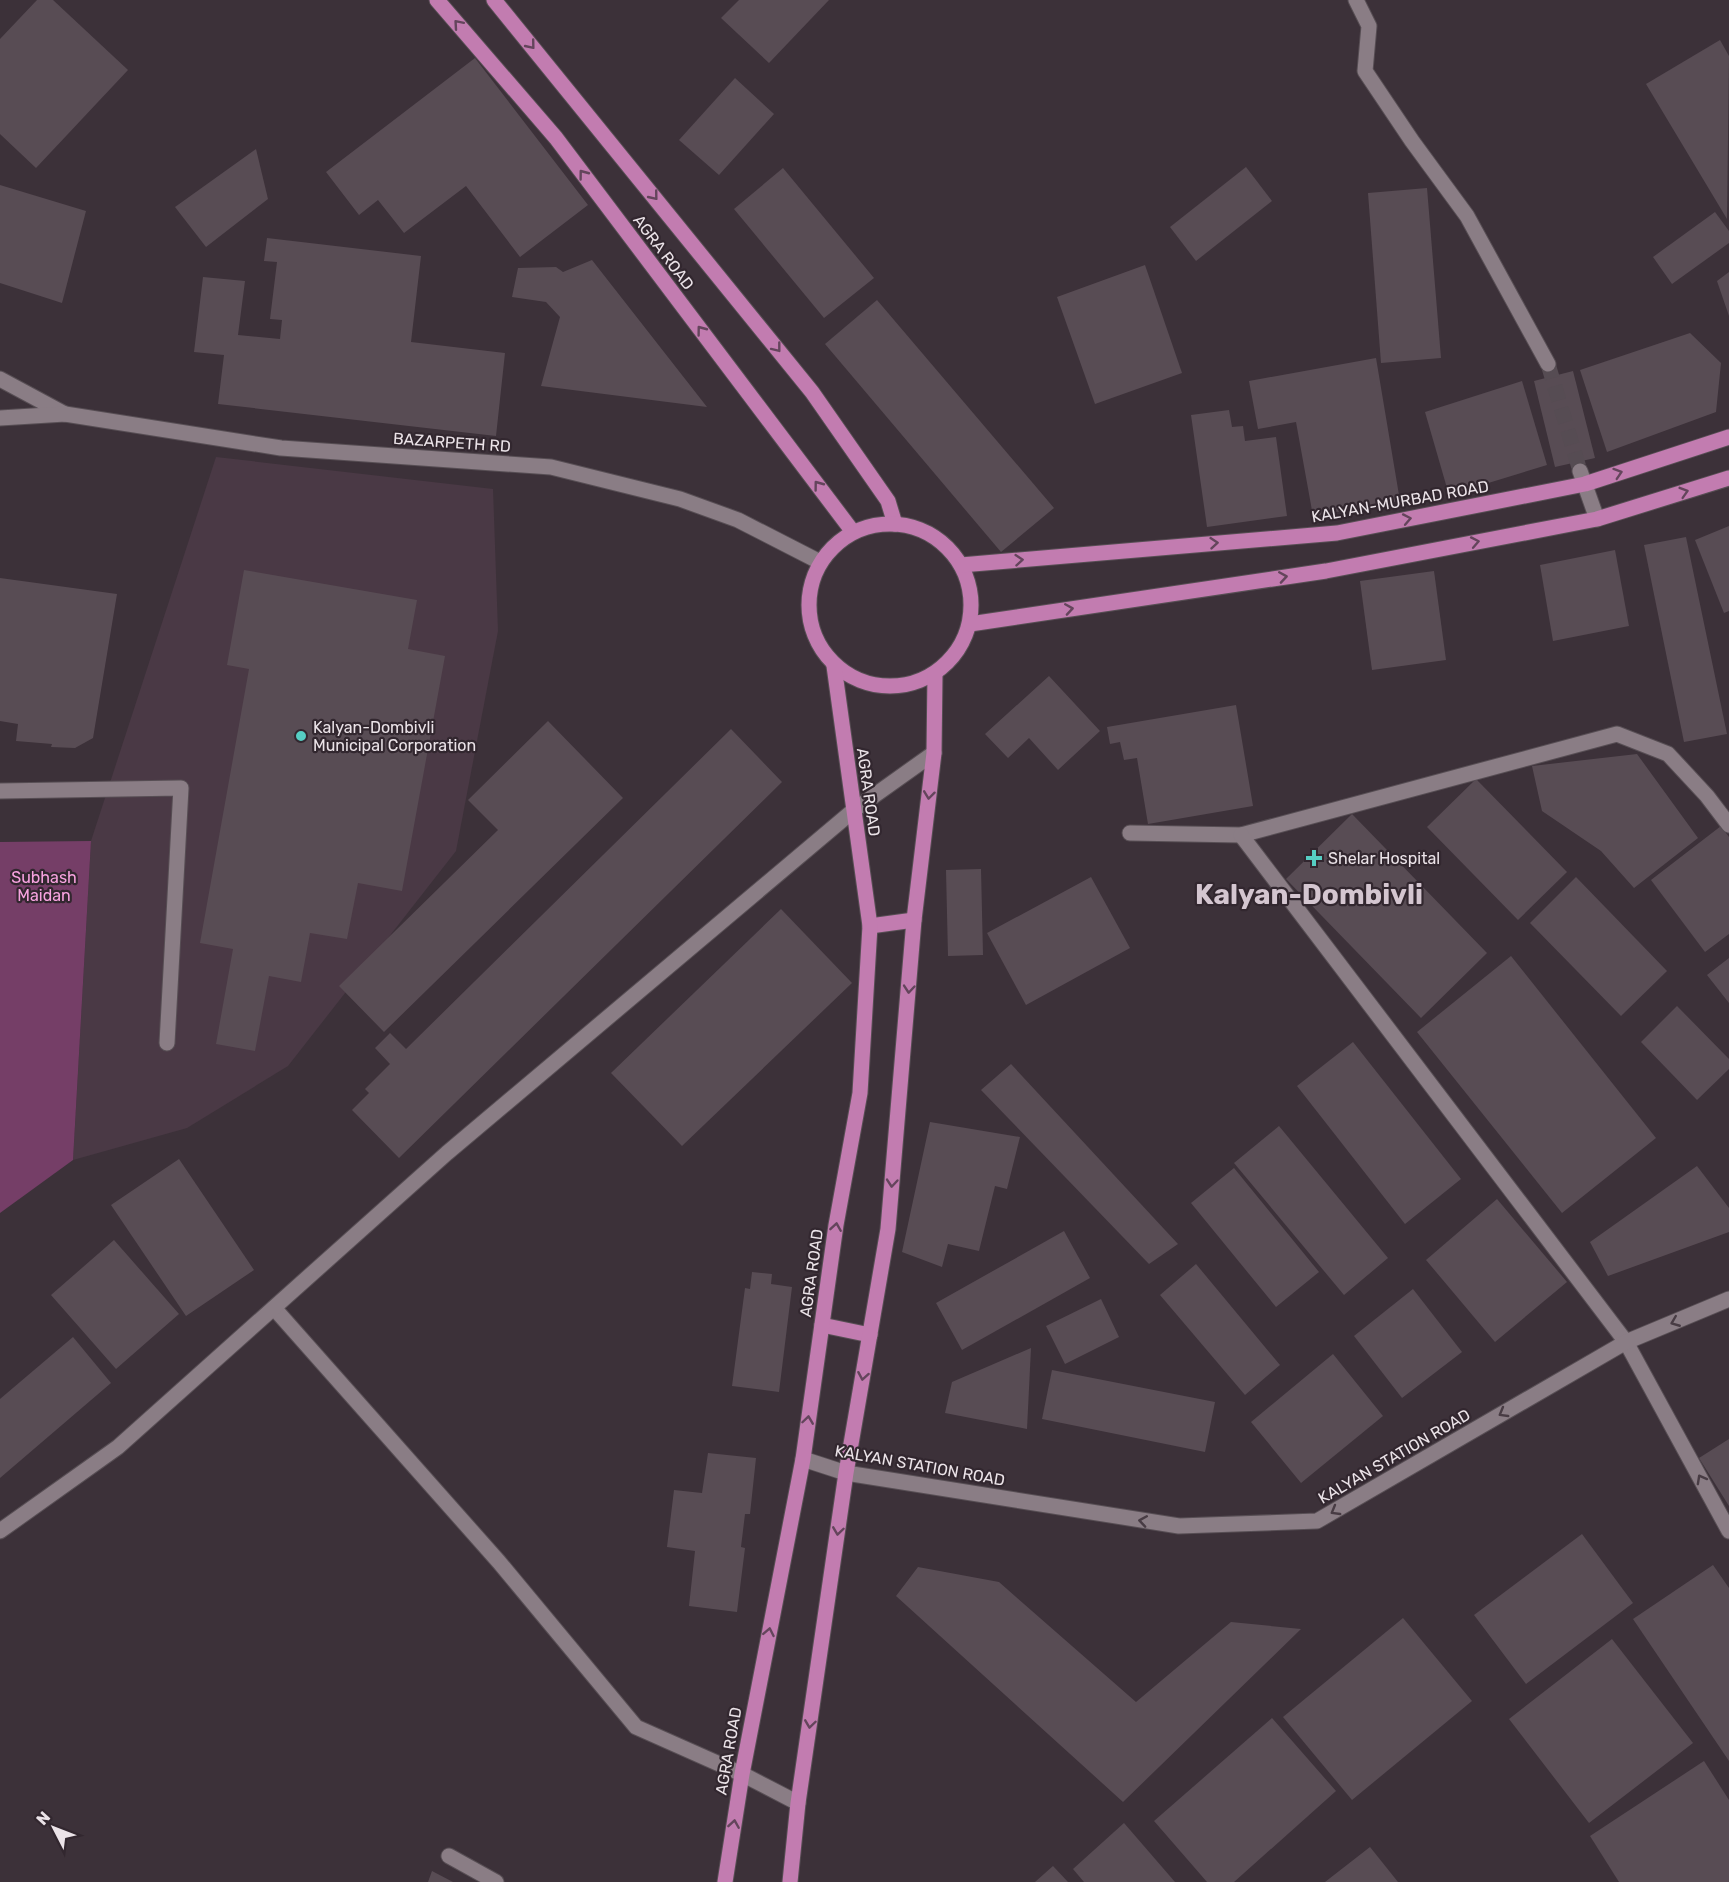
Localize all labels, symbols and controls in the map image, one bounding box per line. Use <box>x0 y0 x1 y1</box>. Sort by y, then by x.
one-way arrow <box>455 20 466 31</box>
one-way arrow <box>524 38 535 49</box>
one-way arrow <box>580 170 591 181</box>
one-way arrow <box>647 189 658 200</box>
street label: AGRA ROAD <box>629 211 698 294</box>
one-way arrow <box>697 325 708 336</box>
one-way arrow <box>770 341 781 352</box>
street label: BAZARPETH RD <box>392 429 512 456</box>
one-way arrow <box>1612 468 1623 481</box>
street label: KALYAN-MURBAD ROAD <box>1310 477 1490 526</box>
one-way arrow <box>815 481 826 492</box>
one-way arrow <box>1678 487 1689 499</box>
one-way arrow <box>1402 513 1412 526</box>
one-way arrow <box>1469 536 1479 549</box>
one-way arrow <box>1209 537 1218 550</box>
one-way arrow <box>1015 554 1024 567</box>
one-way arrow <box>1277 571 1287 584</box>
one-way arrow <box>1064 603 1074 615</box>
place label: Kalyan-Dombivli Municipal Corporation <box>313 718 476 755</box>
marker: Kalyan-Dombivli Municipal Corporation <box>294 729 308 743</box>
street label: AGRA ROAD <box>853 747 884 837</box>
one-way arrow <box>923 790 936 799</box>
marker: Shelar Hospital <box>1305 849 1323 867</box>
place label: Shelar Hospital <box>1328 849 1440 868</box>
park label: Subhash Maidan <box>11 868 77 905</box>
district label: Kalyan-Dombivli <box>1195 878 1423 911</box>
one-way arrow <box>903 984 916 993</box>
one-way arrow <box>886 1179 899 1188</box>
one-way arrow <box>830 1222 842 1232</box>
street label: AGRA ROAD <box>796 1228 827 1318</box>
one-way arrow <box>1670 1315 1681 1327</box>
one-way arrow <box>857 1370 870 1380</box>
street label: KALYAN STATION ROAD <box>1315 1405 1474 1508</box>
one-way arrow <box>1499 1406 1509 1417</box>
one-way arrow <box>802 1415 814 1425</box>
street label: KALYAN STATION ROAD <box>833 1441 1006 1490</box>
one-way arrow <box>1697 1475 1708 1486</box>
one-way arrow <box>1330 1504 1341 1516</box>
one-way arrow <box>1138 1515 1148 1527</box>
one-way arrow <box>832 1526 844 1535</box>
one-way arrow <box>762 1628 775 1638</box>
street label: AGRA ROAD <box>711 1706 746 1797</box>
one-way arrow <box>804 1719 816 1728</box>
north arrow <box>24 1798 84 1858</box>
text: N <box>32 1808 54 1829</box>
one-way arrow <box>727 1820 740 1830</box>

